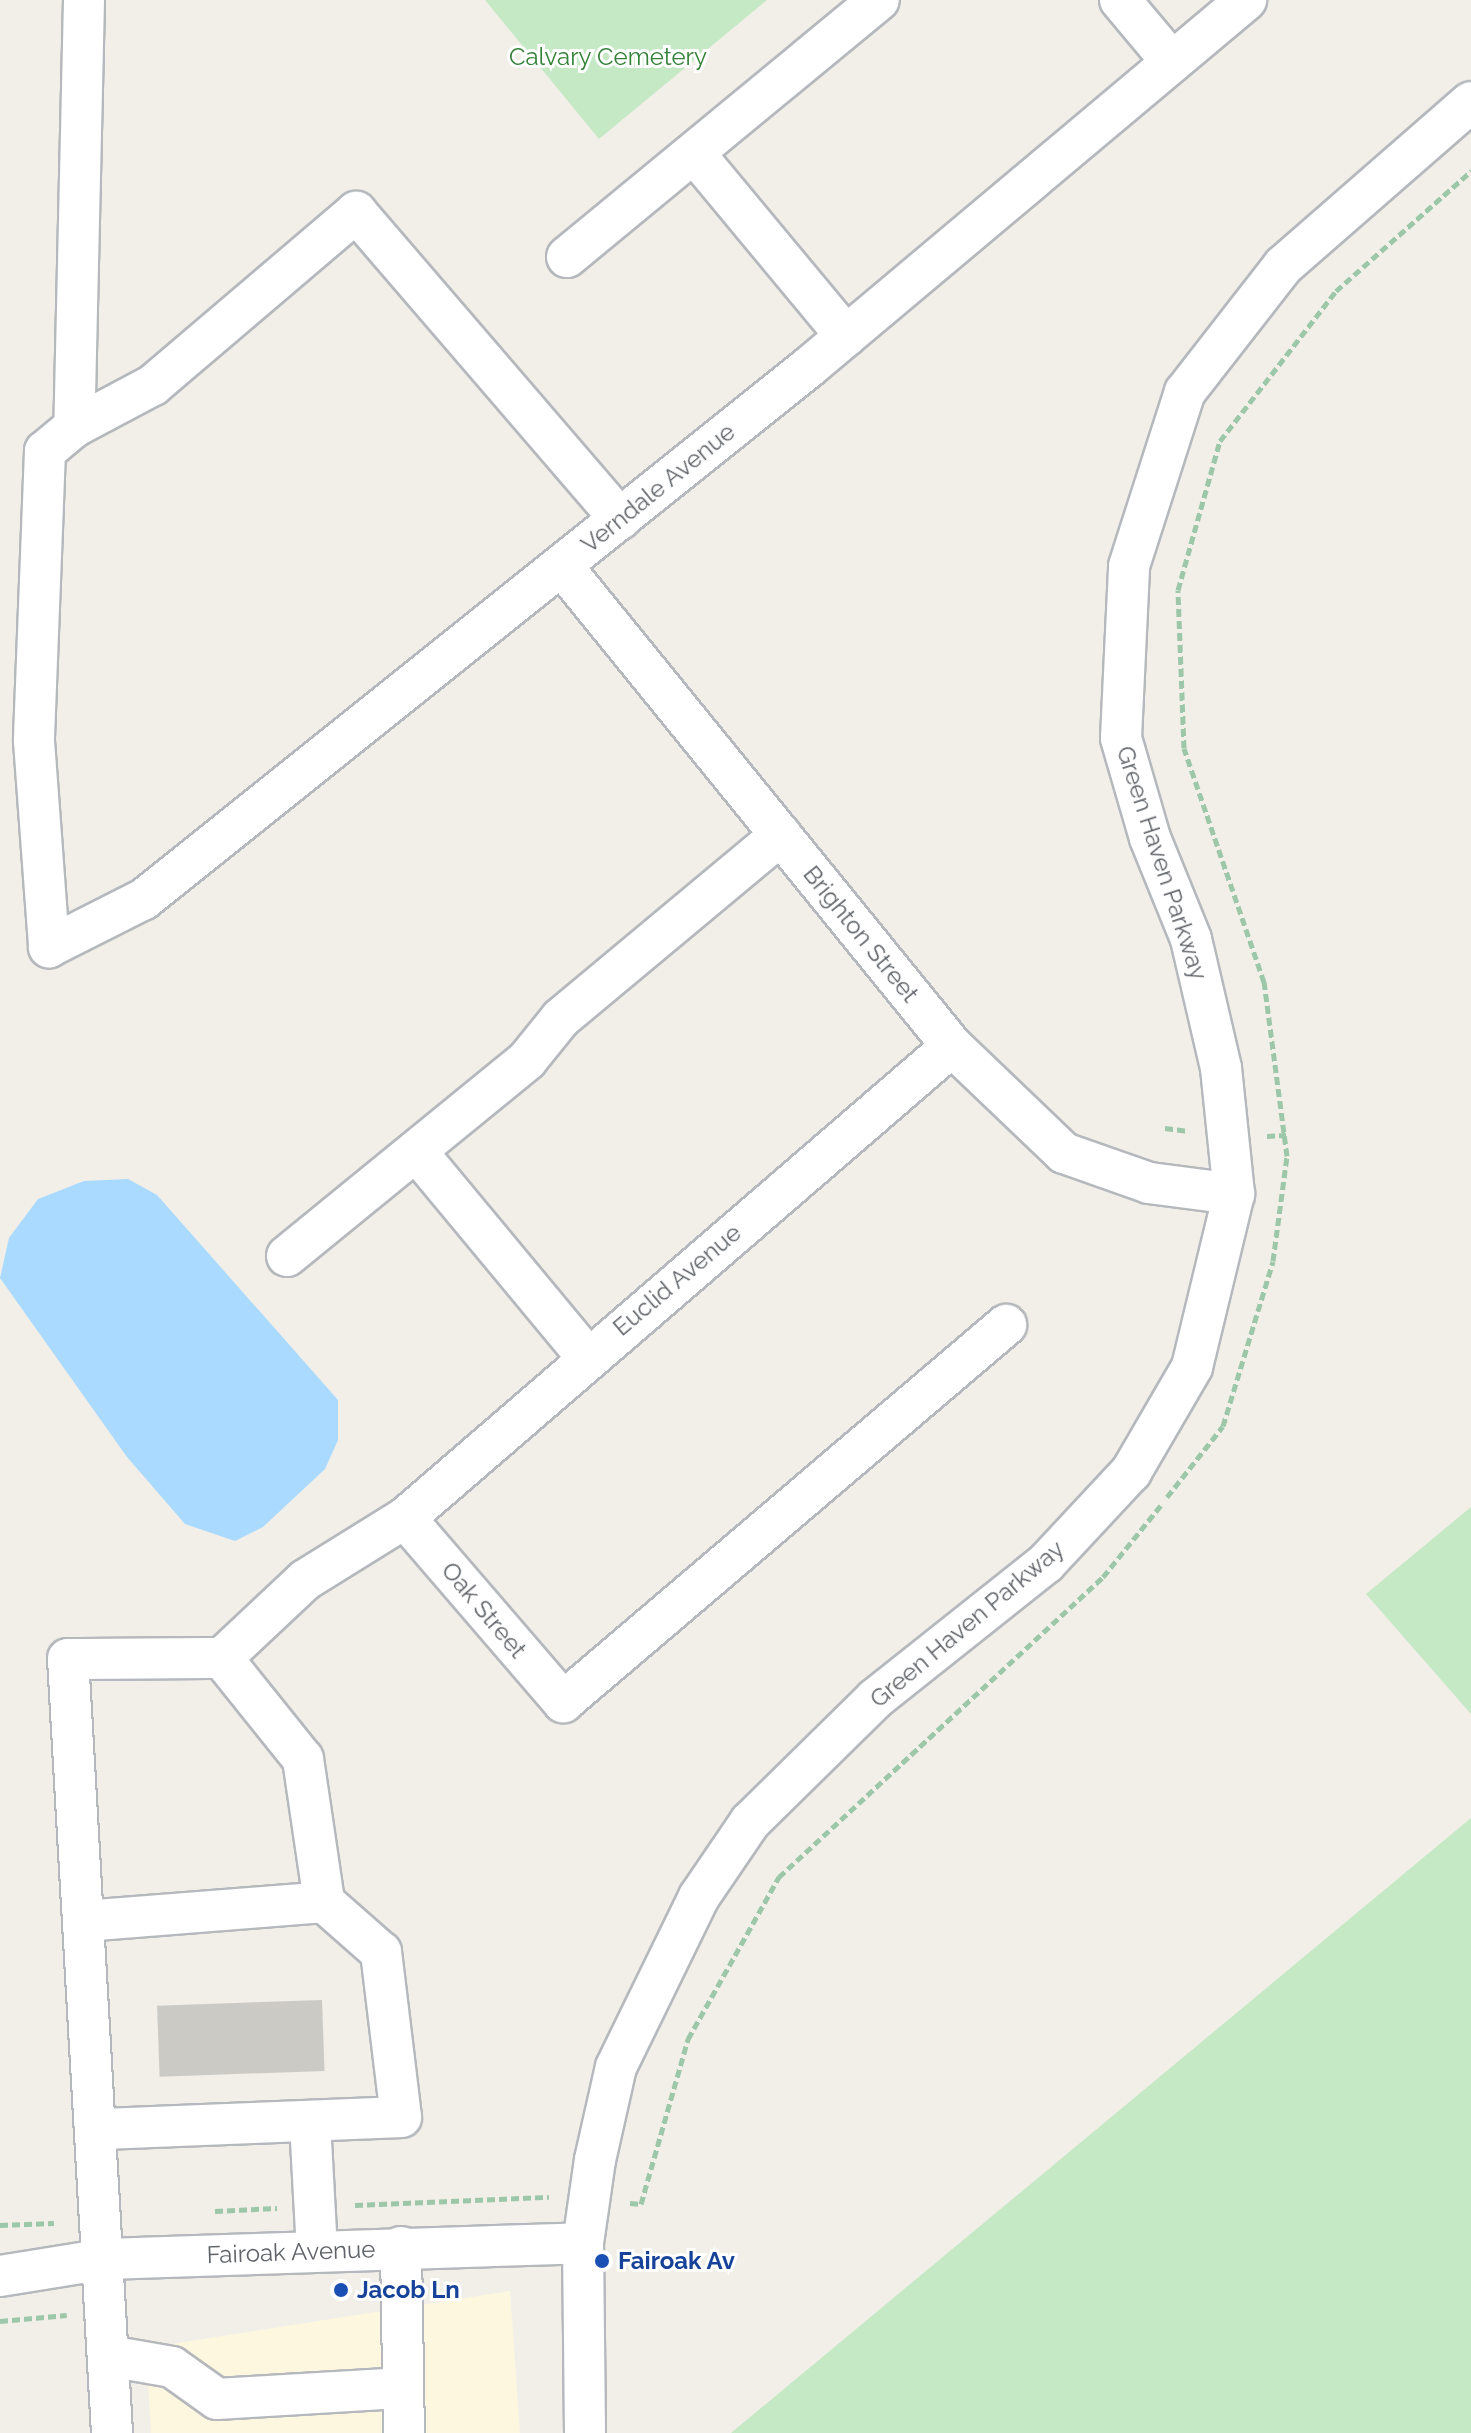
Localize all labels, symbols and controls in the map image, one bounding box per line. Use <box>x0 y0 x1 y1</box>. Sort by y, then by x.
park label: Calvary Cemetery <box>509 43 707 71</box>
street label: Verndale Avenue <box>575 417 741 559</box>
street label: Green Haven Parkway <box>1111 742 1213 984</box>
street label: Brighton Street <box>797 860 925 1008</box>
street label: Euclid Avenue <box>607 1218 747 1342</box>
street label: Green Haven Parkway <box>864 1534 1070 1714</box>
street label: Oak Street <box>436 1556 532 1664</box>
street label: Fairoak Avenue <box>206 2235 376 2269</box>
place label: Fairoak Av <box>618 2247 736 2275</box>
marker: Fairoak Av <box>593 2252 611 2270</box>
place label: Jacob Ln <box>357 2276 460 2304</box>
marker: Jacob Ln <box>332 2281 350 2299</box>

